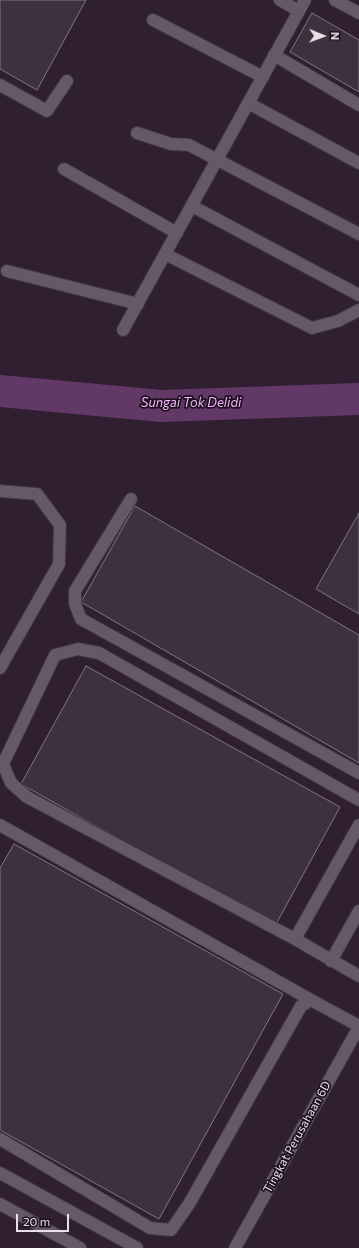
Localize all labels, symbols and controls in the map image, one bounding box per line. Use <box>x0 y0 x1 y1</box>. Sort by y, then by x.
north arrow <box>303 16 343 56</box>
text: N <box>329 32 342 40</box>
water label: Sungai Tok Delidi <box>141 395 241 411</box>
street label: Tingkat Perusahaan 6D <box>260 1079 334 1195</box>
scale bar <box>18 1206 71 1232</box>
text: 20 m <box>23 1214 50 1228</box>

